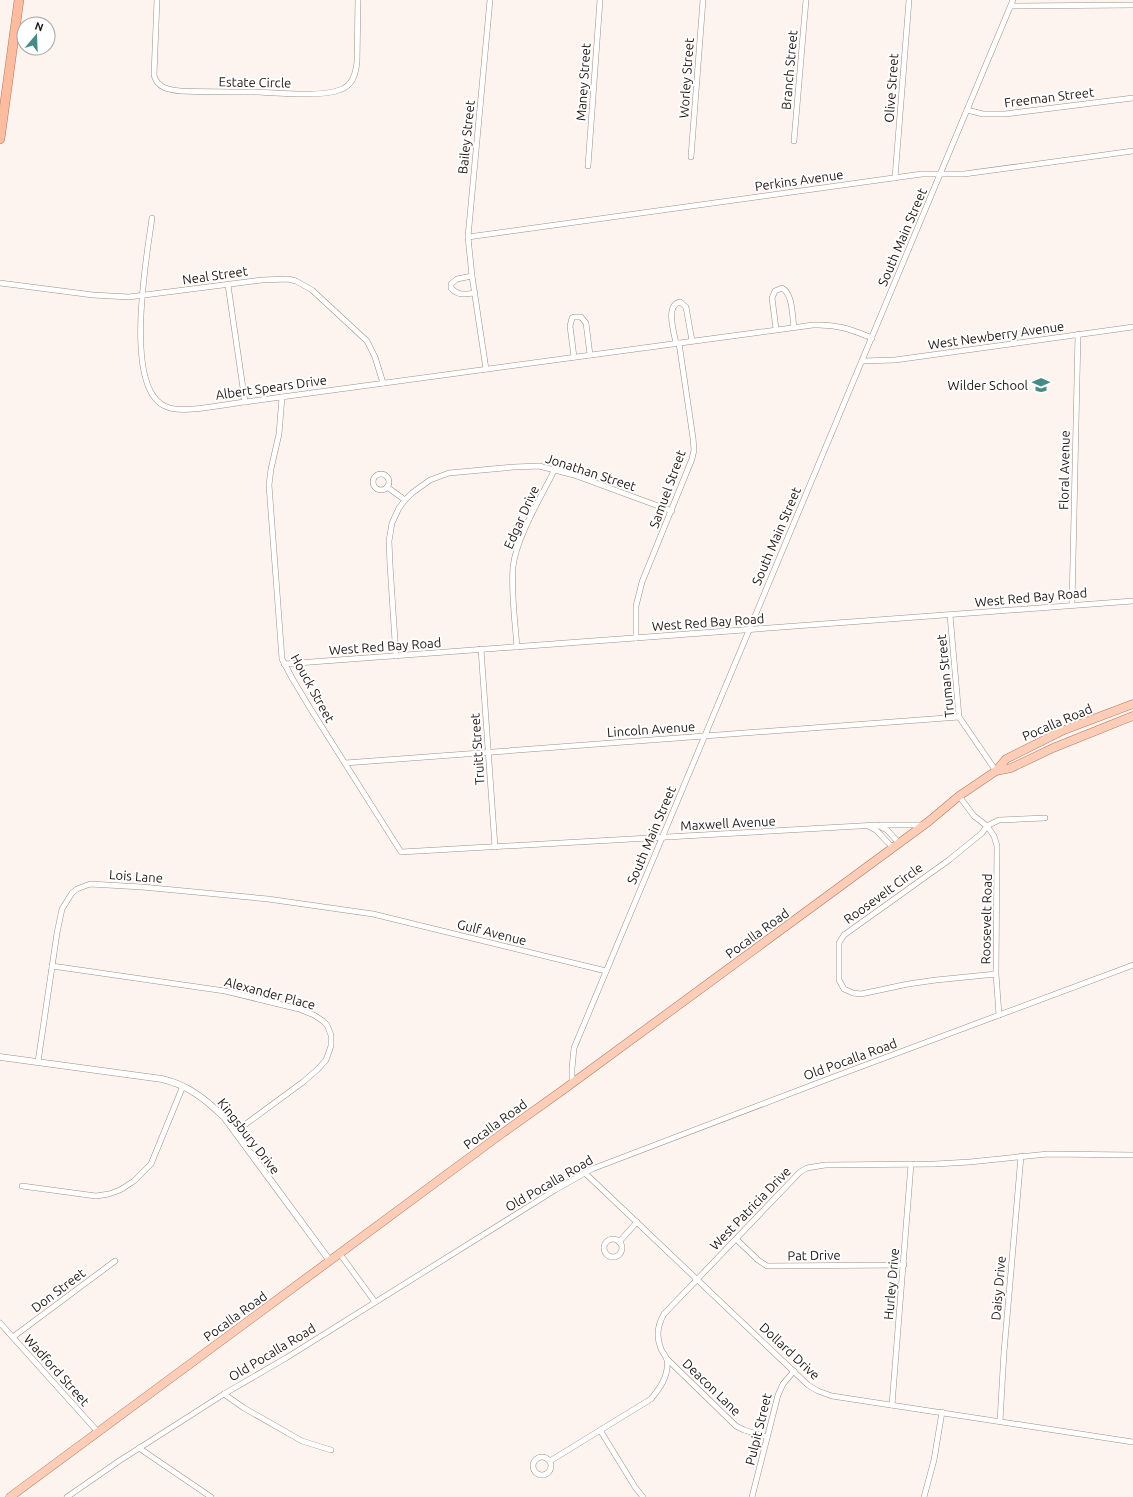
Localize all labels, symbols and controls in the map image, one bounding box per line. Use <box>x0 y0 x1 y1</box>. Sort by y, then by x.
north arrow <box>16 16 56 56</box>
text: N <box>33 20 45 34</box>
street label: Branch Street <box>779 30 799 110</box>
street label: Worley Street <box>676 37 696 119</box>
street label: Maney Street <box>573 43 593 121</box>
street label: Olive Street <box>882 53 900 123</box>
street label: Estate Circle <box>219 74 291 90</box>
street label: Freeman Street <box>1003 85 1095 109</box>
street label: Bailey Street <box>455 99 477 175</box>
street label: Perkins Avenue <box>754 167 844 193</box>
street label: South Main Street <box>875 186 929 288</box>
street label: Neal Street <box>181 263 249 287</box>
street label: West Newberry Avenue <box>927 319 1065 351</box>
street label: Albert Spears Drive <box>214 372 328 402</box>
school or university icon: Wilder School <box>1031 375 1051 395</box>
place label: Wilder School <box>948 378 1029 392</box>
street label: Floral Avenue <box>1056 430 1072 510</box>
street label: Samuel Street <box>646 448 688 530</box>
street label: Jonathan Street <box>544 451 638 493</box>
street label: Edgar Drive <box>501 483 541 551</box>
street label: South Main Street <box>749 485 803 587</box>
street label: West Red Bay Road <box>974 585 1088 609</box>
street label: West Red Bay Road <box>651 611 765 633</box>
street label: Truman Street <box>934 634 956 718</box>
street label: West Red Bay Road <box>328 635 442 657</box>
street label: Houck Street <box>288 651 338 725</box>
street label: Pocalla Road <box>1020 701 1094 743</box>
street label: Truitt Street <box>468 713 486 785</box>
street label: Lincoln Avenue <box>606 719 696 739</box>
street label: South Main Street <box>624 784 678 886</box>
street label: Maxwell Avenue <box>680 814 776 832</box>
street label: Roosevelt Circle <box>841 860 925 926</box>
street label: Lois Lane <box>109 867 163 885</box>
street label: Roosevelt Road <box>978 873 994 965</box>
street label: Pocalla Road <box>723 905 791 961</box>
street label: Gulf Avenue <box>456 917 528 947</box>
street label: Alexander Place <box>223 974 317 1012</box>
street label: Old Pocalla Road <box>801 1036 899 1082</box>
street label: Kingsbury Drive <box>215 1095 283 1177</box>
street label: Pocalla Road <box>461 1096 529 1152</box>
street label: Old Pocalla Road <box>503 1152 595 1214</box>
street label: West Patricia Drive <box>707 1164 793 1252</box>
street label: Pat Drive <box>787 1248 841 1262</box>
street label: Hurley Drive <box>881 1248 901 1320</box>
street label: Daisy Drive <box>988 1255 1008 1321</box>
street label: Don Street <box>28 1265 88 1315</box>
street label: Pocalla Road <box>201 1288 269 1344</box>
street label: Dollard Drive <box>757 1320 823 1382</box>
street label: Old Pocalla Road <box>226 1321 318 1383</box>
street label: Wadford Street <box>22 1332 92 1408</box>
street label: Deacon Lane <box>680 1356 744 1418</box>
street label: Pulpit Street <box>742 1392 774 1466</box>

